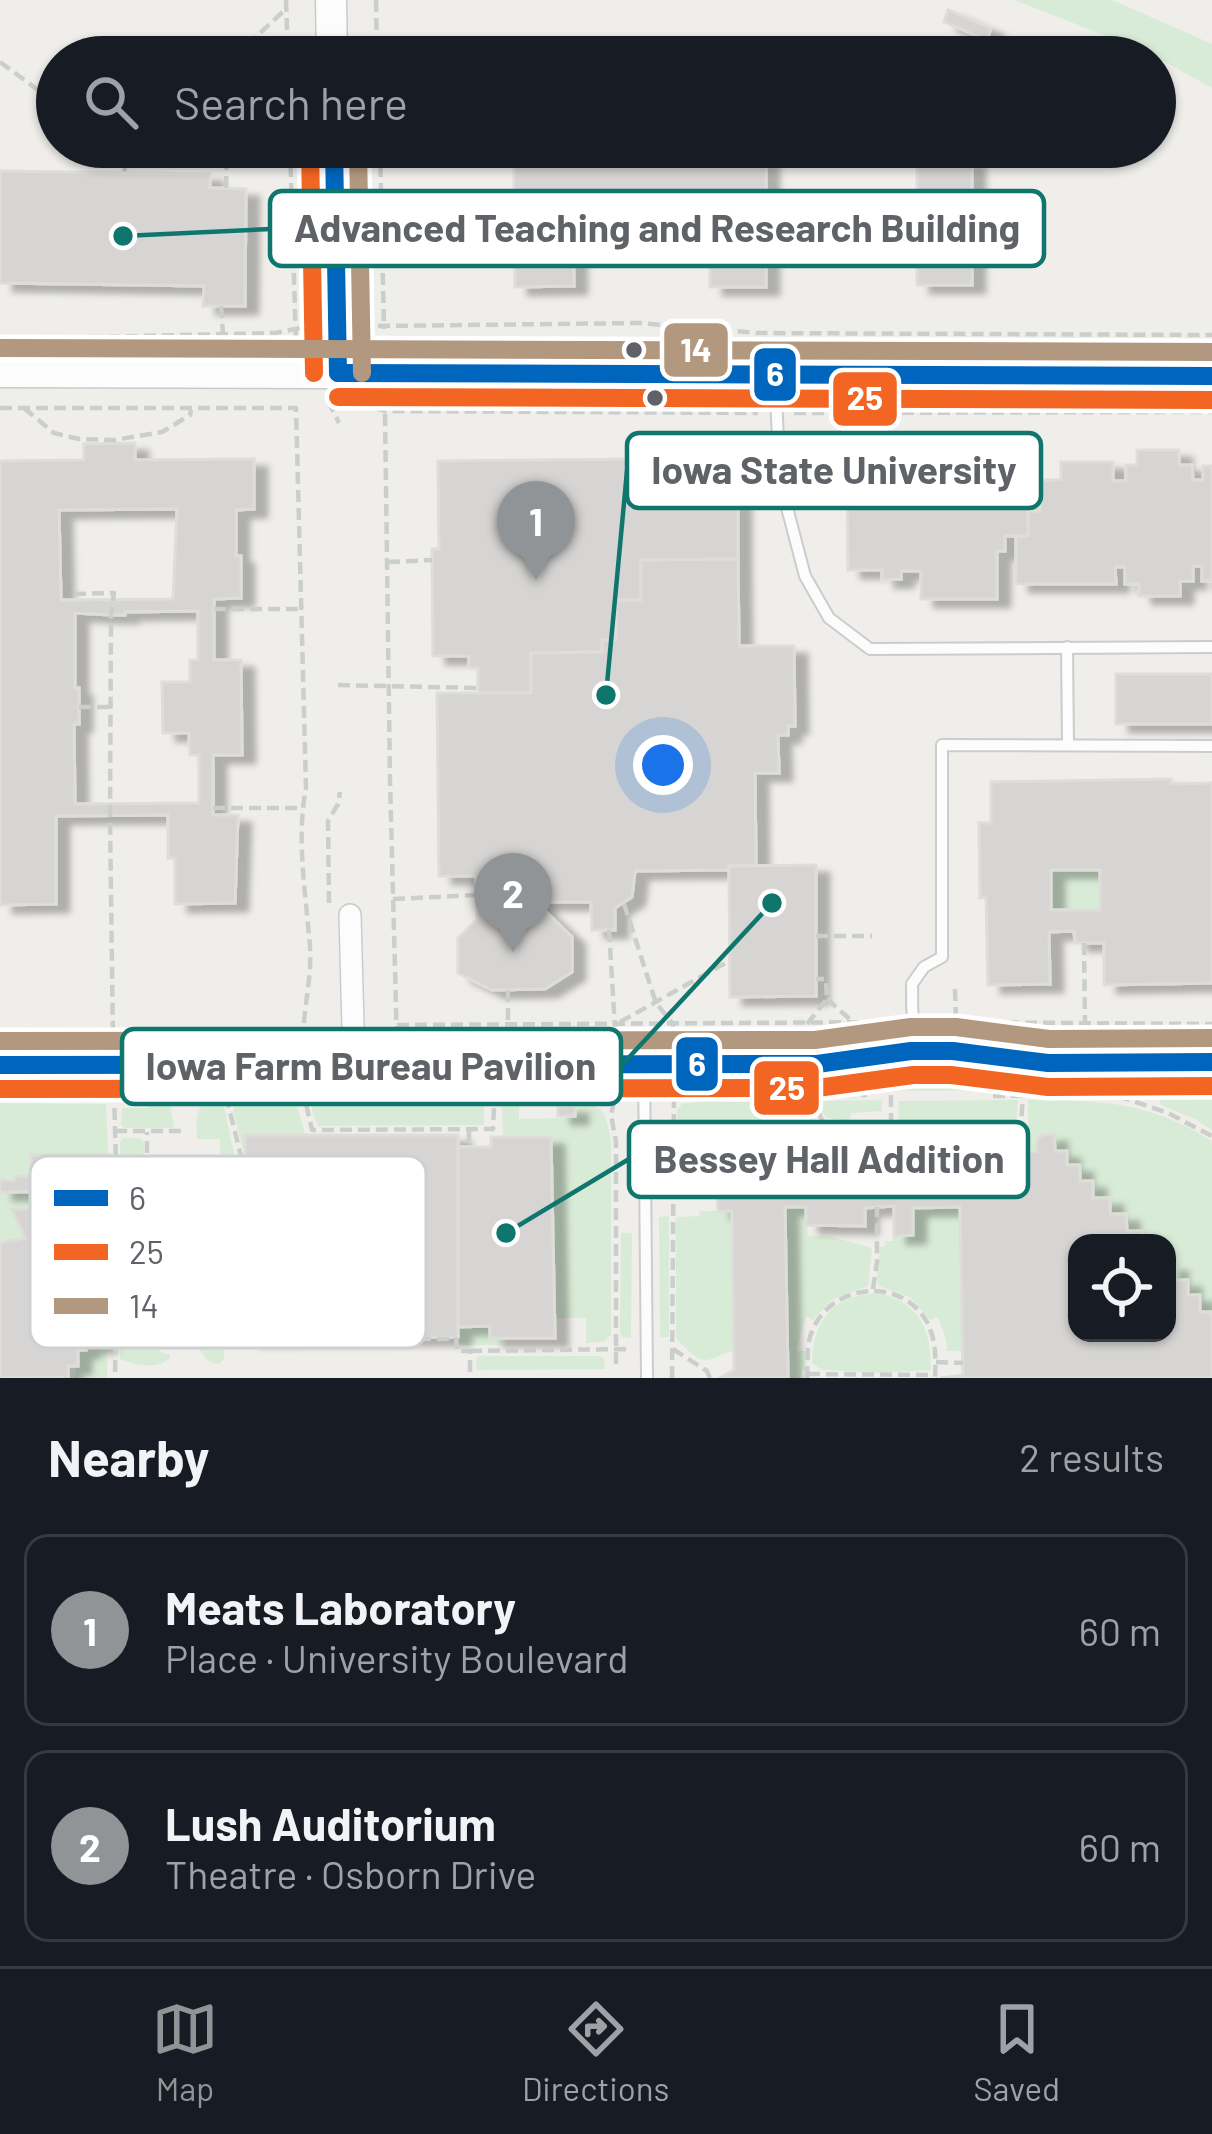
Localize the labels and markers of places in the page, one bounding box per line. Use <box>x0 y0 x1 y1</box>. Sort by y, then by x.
callout: Advanced Teaching and Research Building <box>270 191 1044 266</box>
unlabelled marker <box>623 339 645 361</box>
unlabelled marker <box>644 387 666 409</box>
callout: Iowa State University <box>627 433 1041 508</box>
pin: 1 <box>497 481 575 580</box>
pin: 2 <box>474 853 552 952</box>
callout: Iowa Farm Bureau Pavilion <box>122 1029 621 1104</box>
callout: Bessey Hall Addition <box>629 1122 1028 1197</box>

